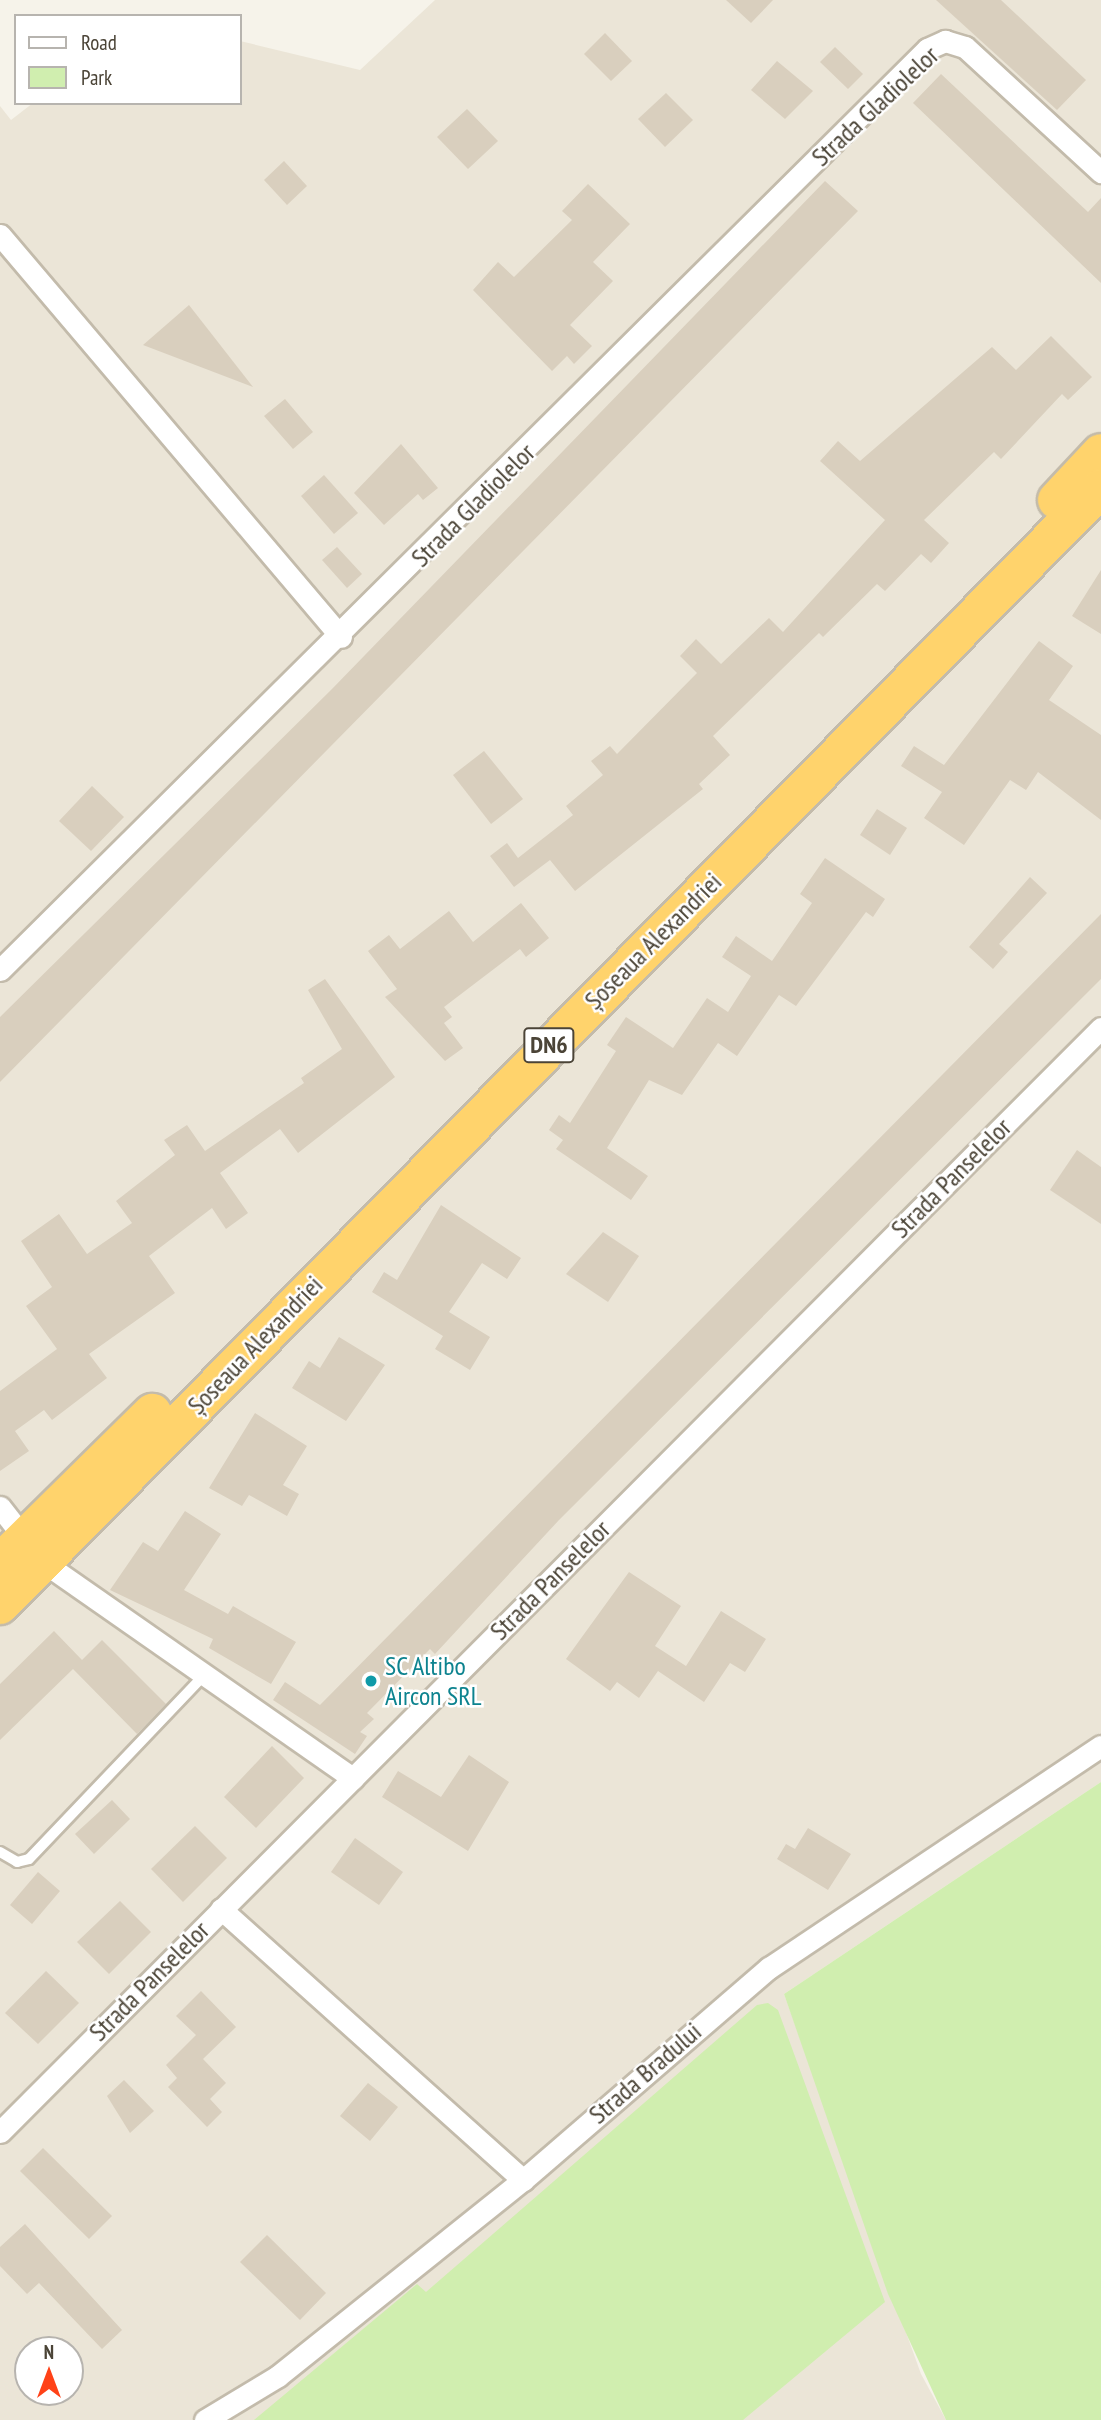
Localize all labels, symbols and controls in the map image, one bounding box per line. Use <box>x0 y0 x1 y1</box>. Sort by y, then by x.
legend <box>14 14 242 105</box>
text: Road <box>81 29 117 56</box>
street label: Strada Gladiolelor <box>805 39 945 173</box>
text: Park <box>81 64 112 91</box>
street label: Strada Gladiolelor <box>405 437 541 573</box>
street label: Șoseaua Alexandriei <box>578 866 728 1016</box>
road number: DN6 <box>523 1024 575 1065</box>
street label: Strada Panselelor <box>885 1112 1017 1244</box>
street label: Șoseaua Alexandriei <box>181 1269 329 1421</box>
street label: Strada Panselelor <box>484 1514 616 1646</box>
place label: SC Altibo Aircon SRL <box>385 1650 481 1712</box>
marker: SC Altibo Aircon SRL <box>363 1673 379 1689</box>
street label: Strada Panselelor <box>83 1915 215 2047</box>
street label: Strada Bradului <box>583 2016 707 2130</box>
north arrow <box>14 2336 84 2406</box>
text: N <box>44 2340 54 2364</box>

